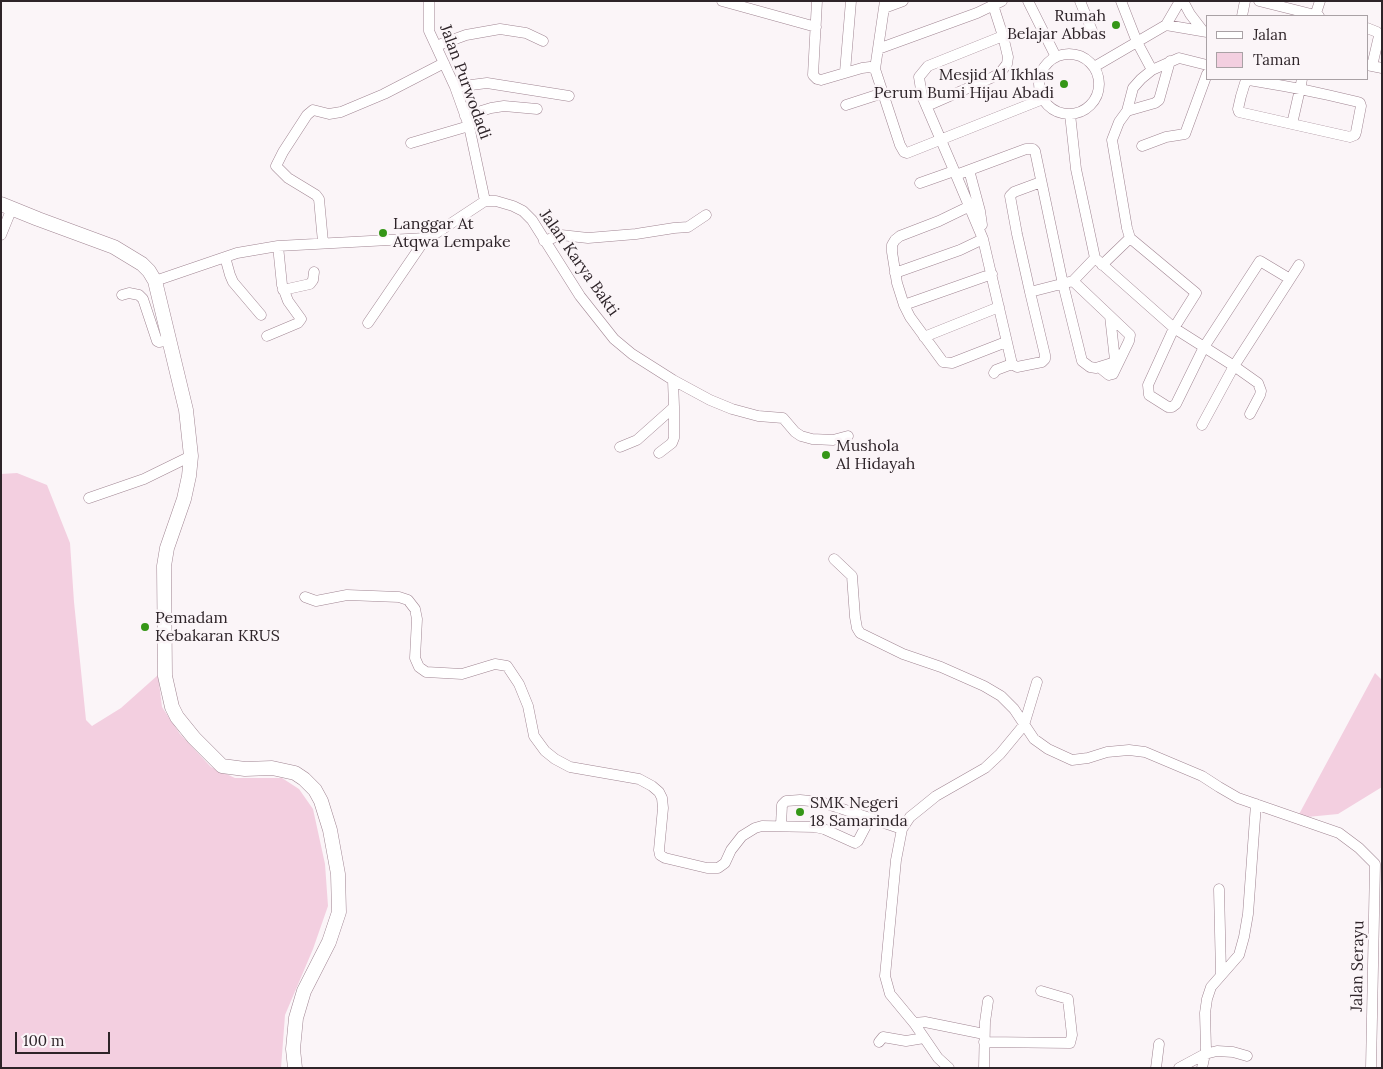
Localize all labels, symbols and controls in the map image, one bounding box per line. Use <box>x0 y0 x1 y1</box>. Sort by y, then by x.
place label: Rumah Belajar Abbas <box>1007 6 1106 44</box>
legend <box>1206 15 1368 80</box>
marker: Rumah Belajar Abbas <box>1110 19 1122 31</box>
street label: Jalan Purwodadi <box>435 22 495 142</box>
text: Jalan <box>1253 25 1287 44</box>
text: Taman <box>1253 50 1300 69</box>
place label: Mesjid Al Ikhlas Perum Bumi Hijau Abadi <box>874 65 1054 103</box>
marker: Mesjid Al Ikhlas Perum Bumi Hijau Abadi <box>1058 78 1070 90</box>
street label: Jalan Karya Bakti <box>535 206 623 320</box>
place label: Langgar At Atqwa Lempake <box>393 214 511 252</box>
marker: Langgar At Atqwa Lempake <box>377 227 389 239</box>
place label: Mushola Al Hidayah <box>836 436 915 474</box>
marker: Mushola Al Hidayah <box>820 449 832 461</box>
place label: Pemadam Kebakaran KRUS <box>155 608 280 646</box>
marker: Pemadam Kebakaran KRUS <box>139 621 151 633</box>
place label: SMK Negeri 18 Samarinda <box>810 793 908 831</box>
marker: SMK Negeri 18 Samarinda <box>794 806 806 818</box>
street label: Jalan Serayu <box>1348 920 1368 1012</box>
scale bar <box>18 1022 112 1054</box>
text: 100 m <box>23 1031 64 1050</box>

